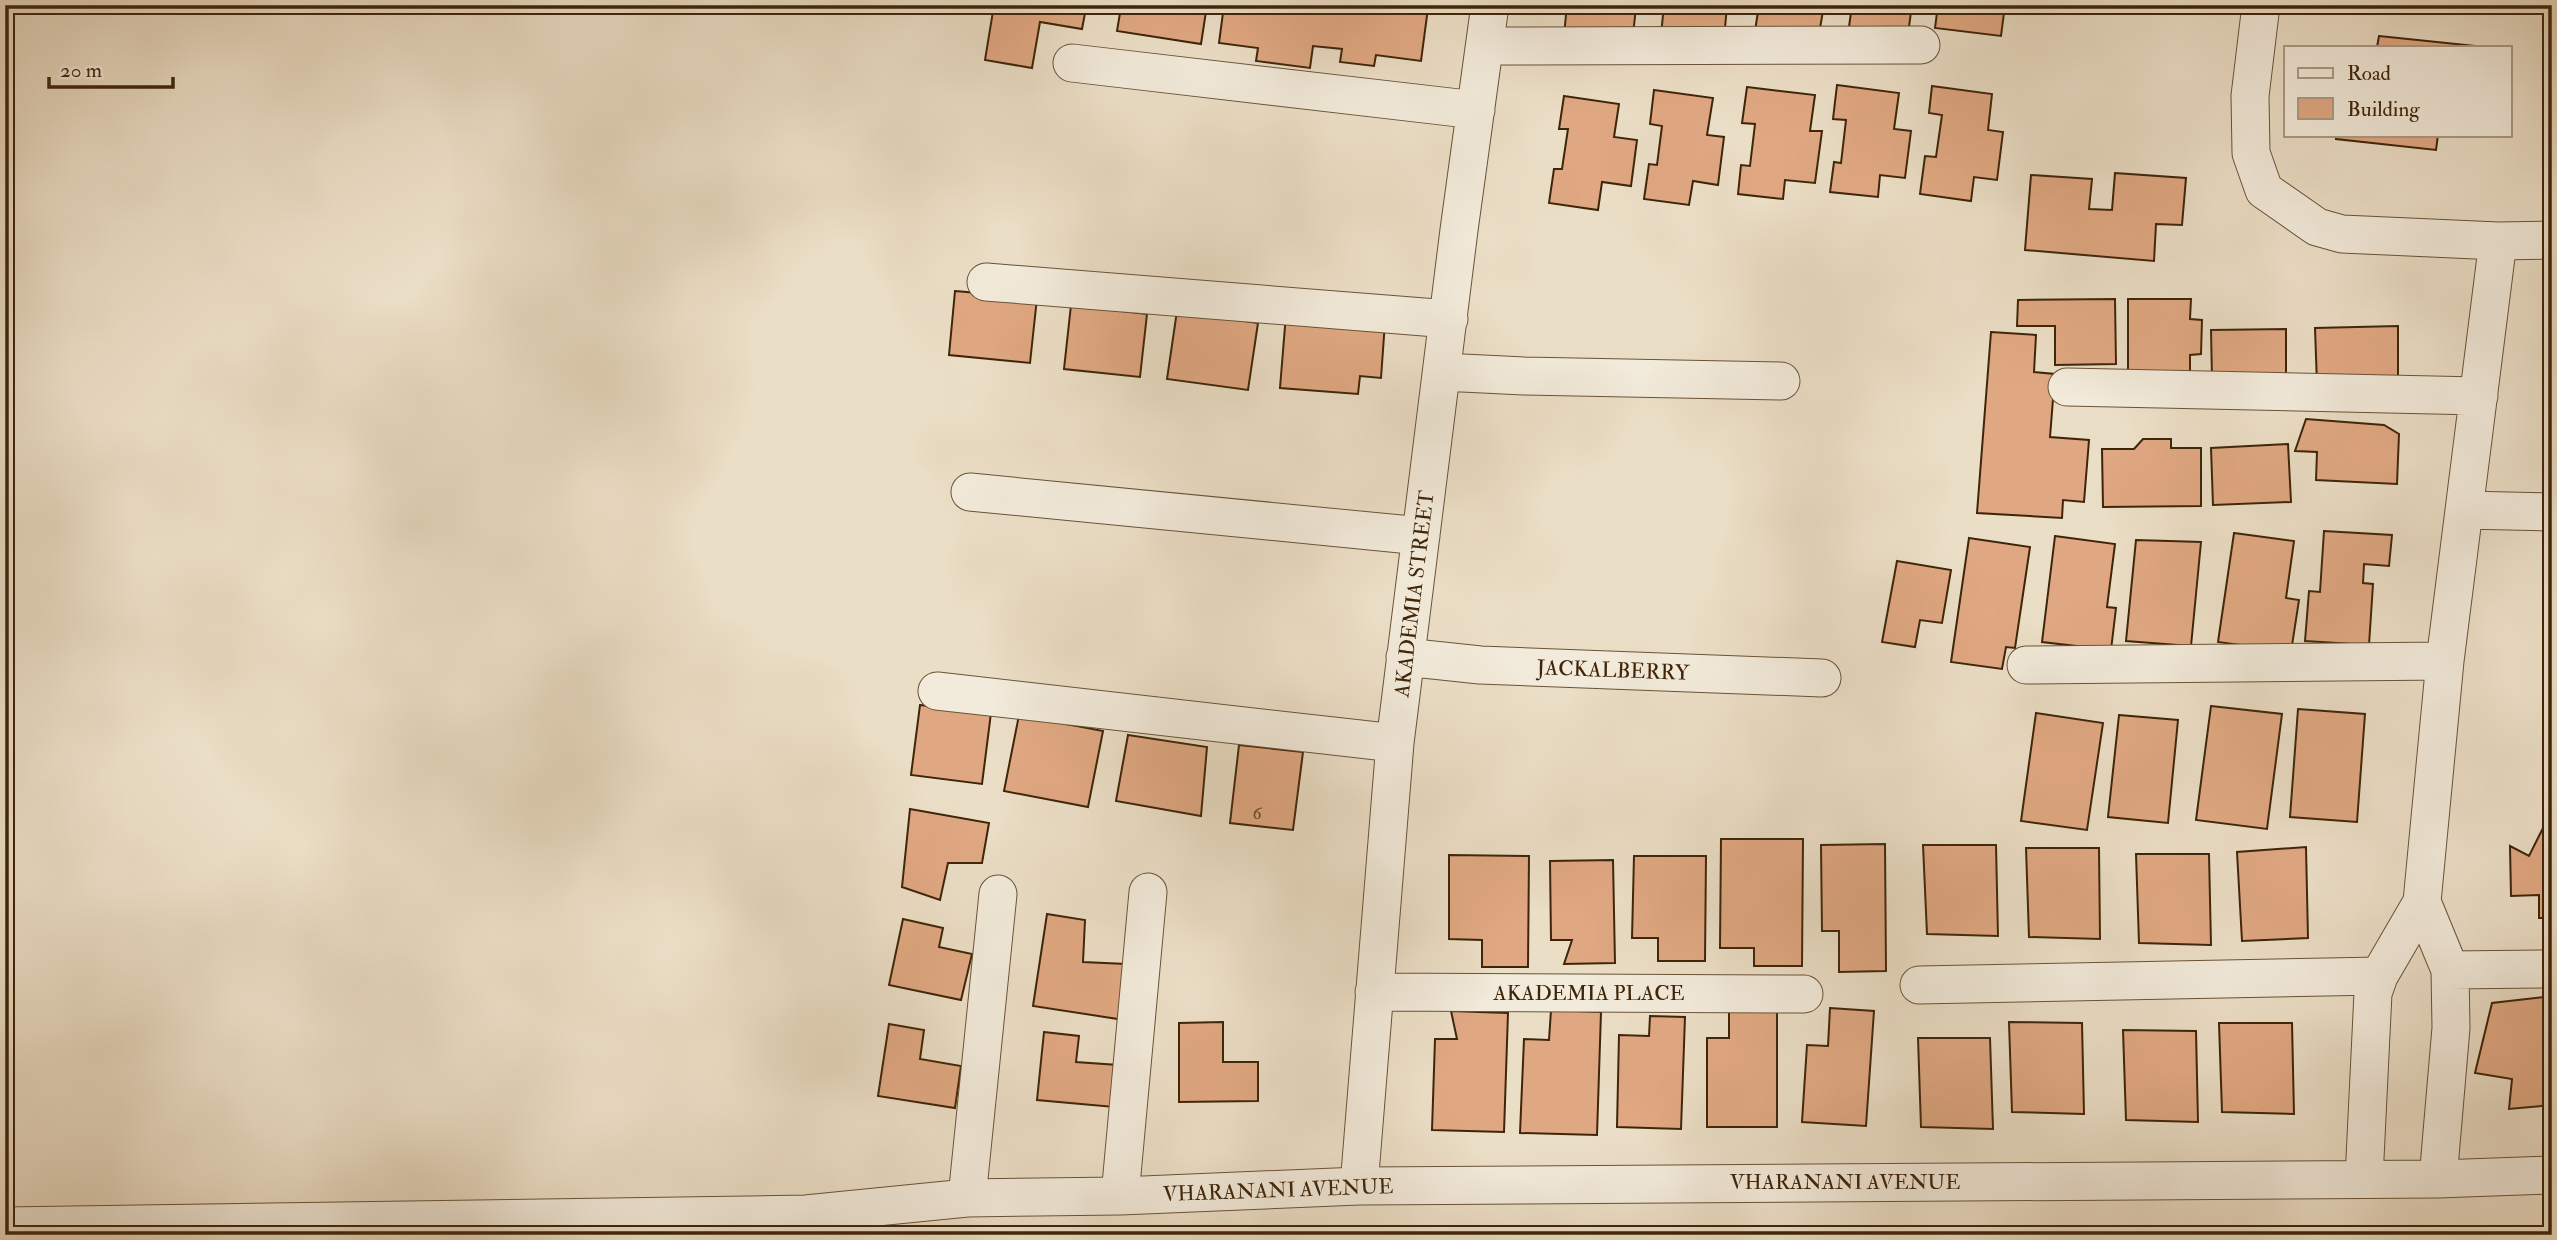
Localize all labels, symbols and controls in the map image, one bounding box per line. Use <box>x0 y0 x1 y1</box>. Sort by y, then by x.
scale bar <box>49 46 173 90</box>
legend <box>2284 46 2512 136</box>
text: 20 m <box>60 57 102 84</box>
text: Road <box>2347 60 2392 87</box>
text: Building <box>2347 96 2420 123</box>
street label: AKADEMIA STREET <box>1388 489 1441 700</box>
street label: JACKALBERRY <box>1535 654 1690 687</box>
house number: 6 <box>1252 802 1262 825</box>
street label: AKADEMIA PLACE <box>1492 980 1685 1007</box>
street label: VHARANANI AVENUE <box>1730 1169 1960 1196</box>
street label: VHARANANI AVENUE <box>1162 1173 1394 1208</box>

